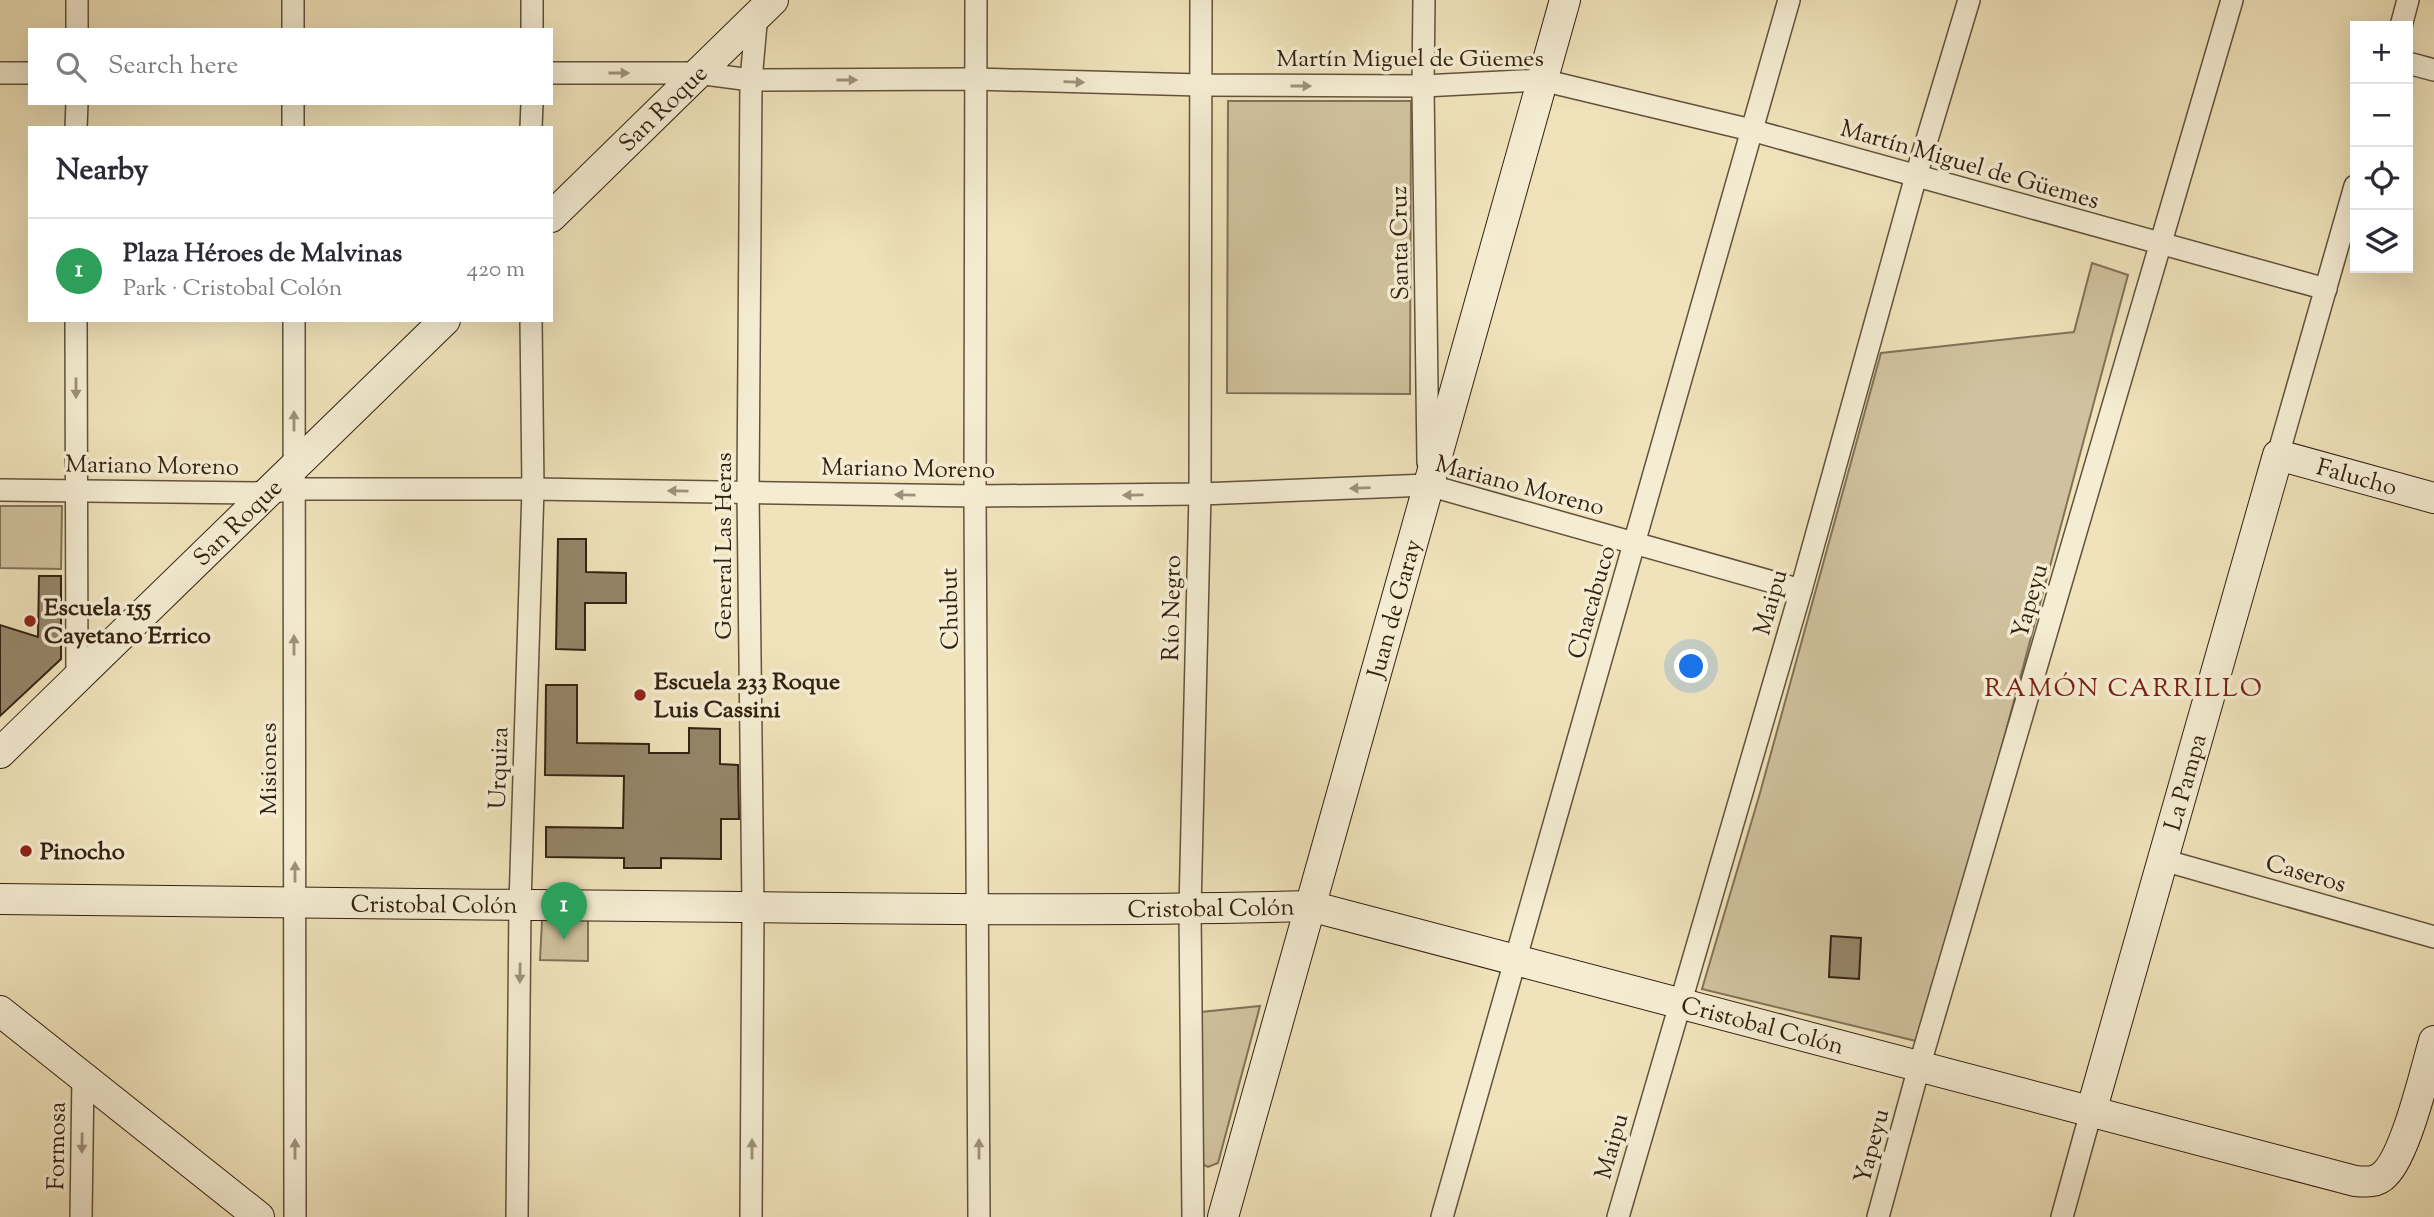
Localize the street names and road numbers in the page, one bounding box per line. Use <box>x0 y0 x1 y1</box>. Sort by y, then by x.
street label: Martín Miguel de Güemes <box>1276 43 1544 77</box>
street label: San Roque <box>612 58 716 161</box>
street label: Martín Miguel de Güemes <box>1836 113 2103 219</box>
street label: Santa Cruz <box>1383 185 1419 301</box>
street label: Mariano Moreno <box>65 448 239 486</box>
street label: Mariano Moreno <box>1431 448 1608 526</box>
street label: Mariano Moreno <box>821 451 995 489</box>
street label: Falucho <box>2312 451 2400 506</box>
street label: General Las Heras <box>708 452 742 640</box>
street label: San Roque <box>186 472 291 575</box>
street label: Juan de Garay <box>1360 536 1432 684</box>
street label: Chacabuco <box>1560 542 1625 663</box>
street label: Río Negro <box>1155 555 1191 661</box>
street label: Yapeyu <box>2004 560 2058 643</box>
street label: Maipu <box>1746 566 1798 639</box>
street label: Chubut <box>933 568 969 650</box>
street label: Misiones <box>253 723 287 815</box>
street label: Urquiza <box>482 726 518 810</box>
street label: La Pampa <box>2157 730 2217 835</box>
street label: Caseros <box>2261 847 2350 903</box>
street label: Cristobal Colón <box>350 889 518 924</box>
street label: Cristobal Colón <box>1127 891 1295 928</box>
street label: Cristobal Colón <box>1677 989 1847 1065</box>
street label: Formosa <box>40 1102 76 1190</box>
street label: Yapeyu <box>1847 1105 1899 1188</box>
street label: Maipu <box>1587 1110 1639 1183</box>

